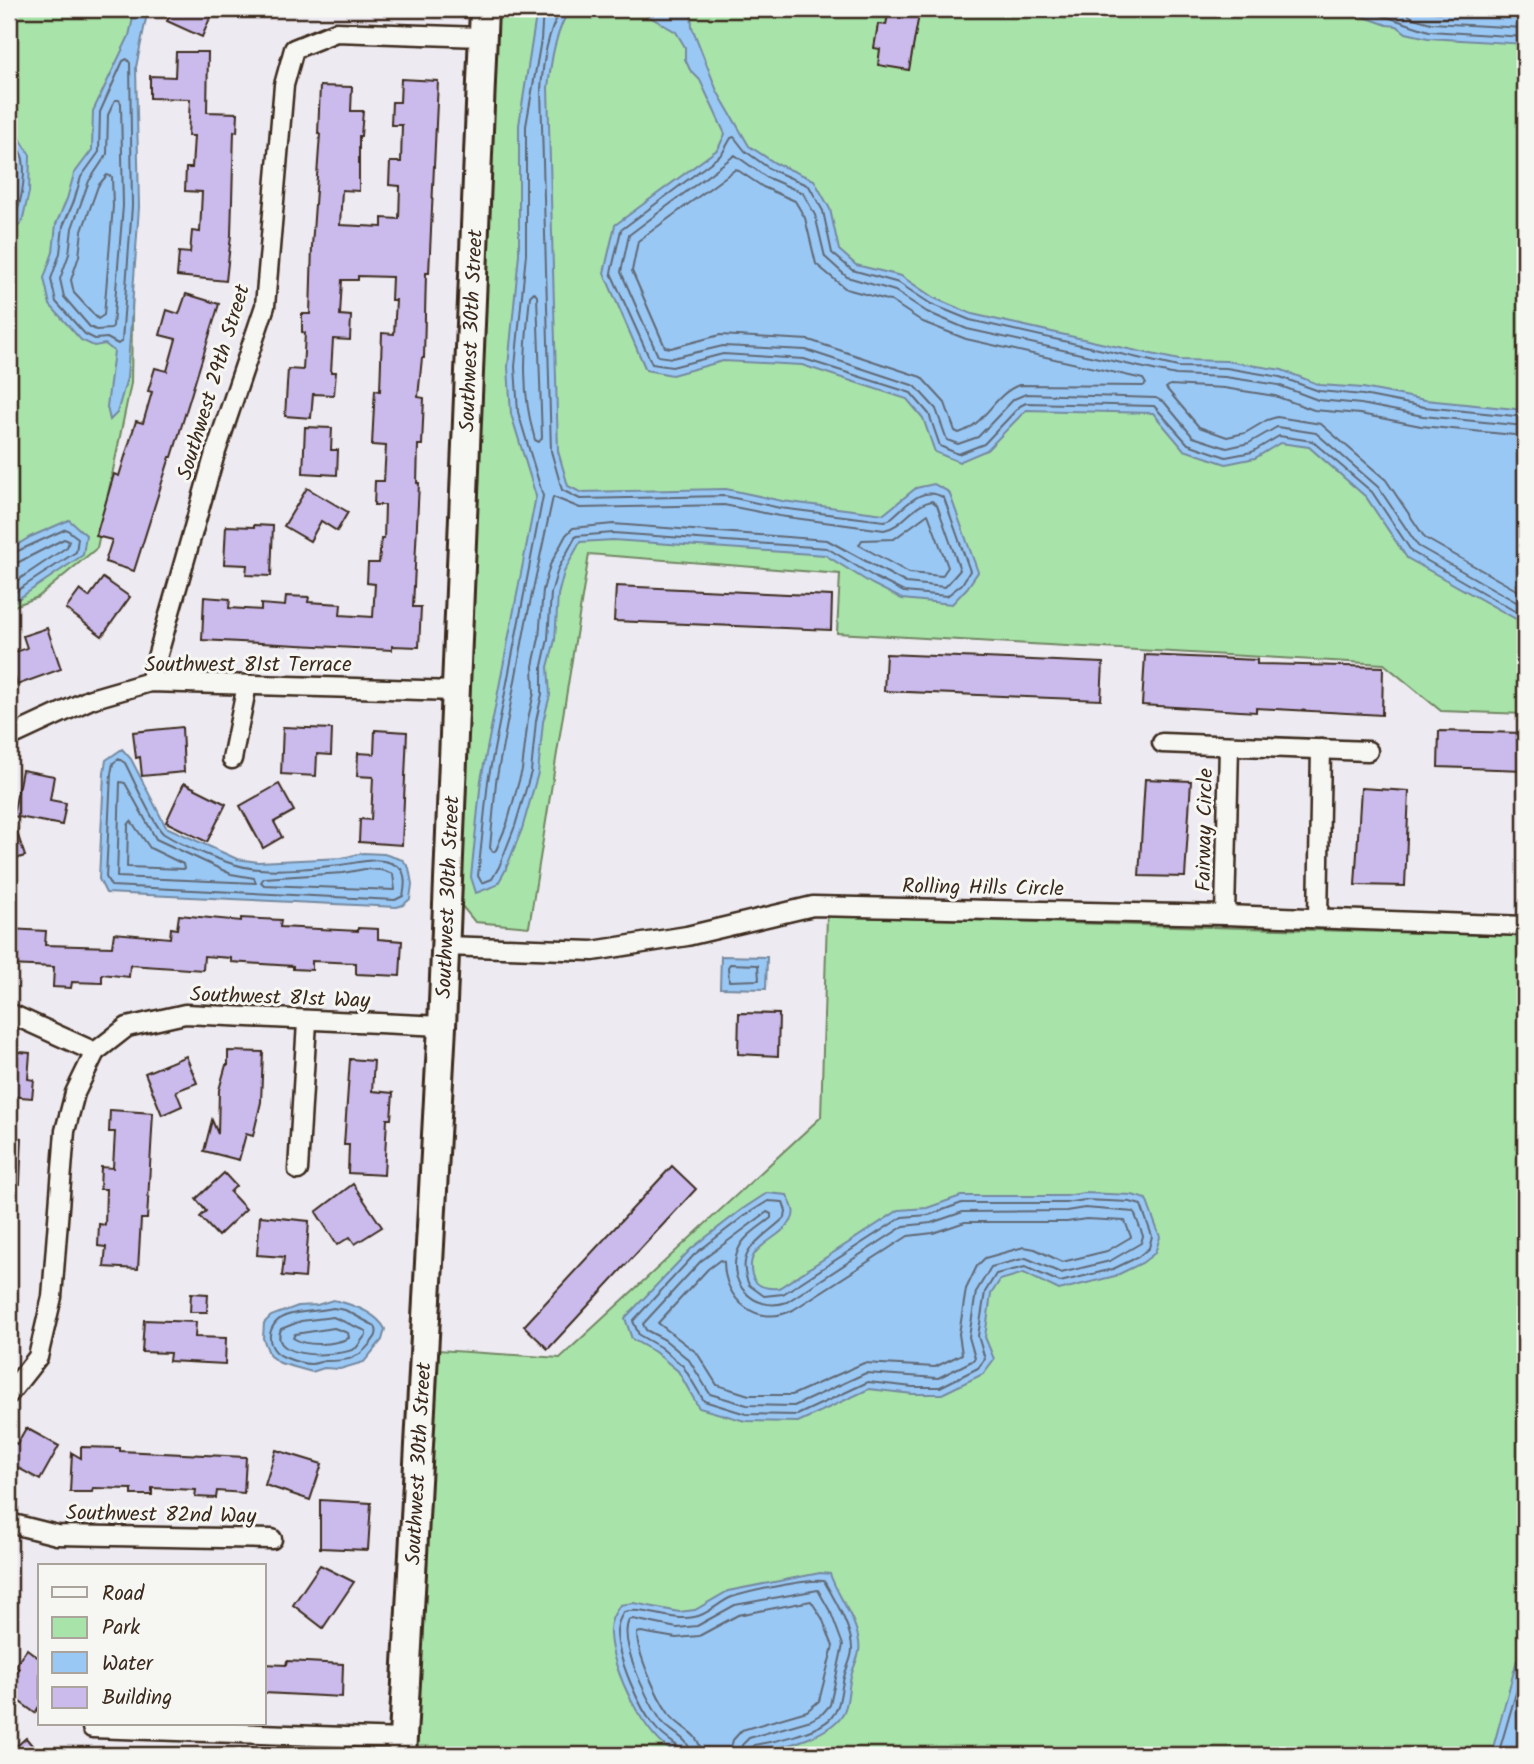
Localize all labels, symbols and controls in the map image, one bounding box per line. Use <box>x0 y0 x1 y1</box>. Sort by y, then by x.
street label: Southwest 30th Street <box>452 228 493 433</box>
street label: Southwest 29th Street <box>169 280 260 484</box>
street label: Southwest 81st Terrace <box>144 649 352 682</box>
street label: Fairway Circle <box>1188 767 1223 892</box>
street label: Southwest 30th Street <box>428 794 470 999</box>
street label: Rolling Hills Circle <box>902 871 1065 906</box>
street label: Southwest 81st Way <box>189 979 371 1018</box>
street label: Southwest 30th Street <box>397 1360 442 1566</box>
street label: Southwest 82nd Way <box>66 1497 257 1534</box>
legend <box>38 1564 266 1726</box>
text: Road <box>102 1578 145 1611</box>
text: Park <box>102 1612 140 1645</box>
text: Water <box>102 1648 154 1681</box>
text: Building <box>102 1682 172 1715</box>

